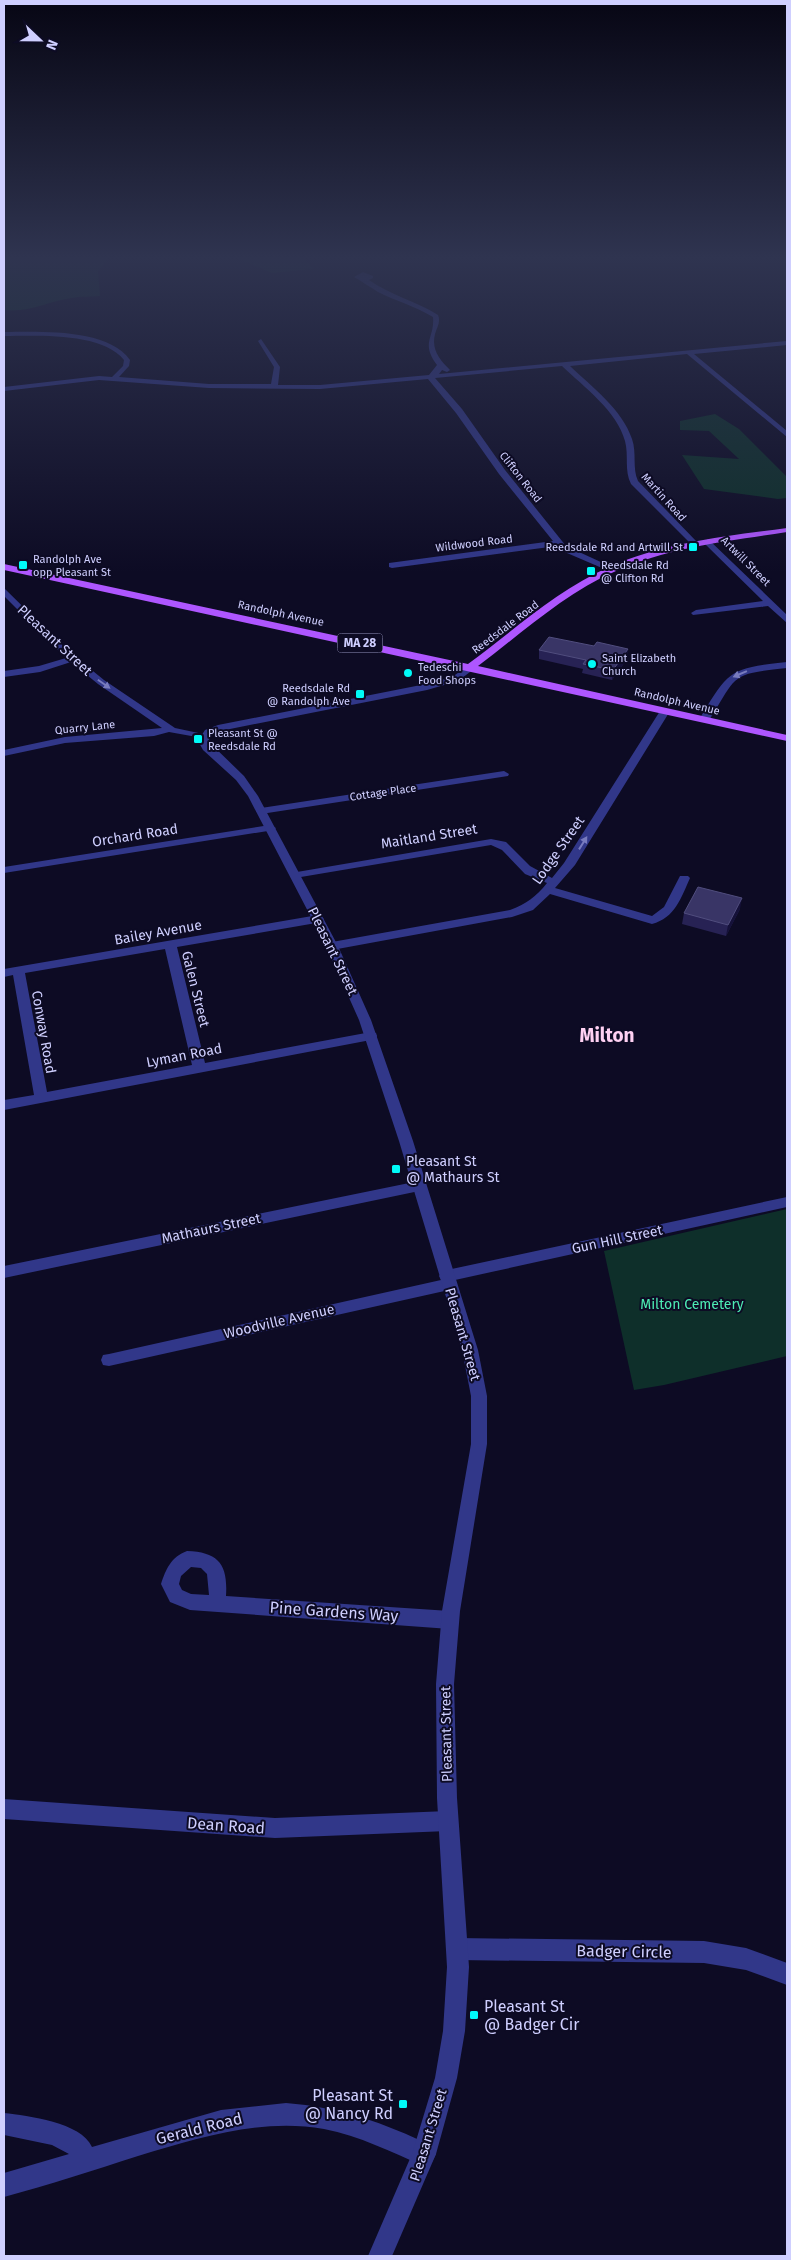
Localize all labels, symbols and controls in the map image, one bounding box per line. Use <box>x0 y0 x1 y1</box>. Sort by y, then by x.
north arrow <box>15 15 65 65</box>
text: N <box>42 37 61 52</box>
street label: Clifton Road <box>497 449 545 505</box>
street label: Martin Road <box>639 470 689 524</box>
street label: Wildwood Road <box>435 532 513 555</box>
street label: Artwill Street <box>718 534 773 589</box>
place label: Reedsdale Rd and Artwill St <box>546 541 683 554</box>
marker: Reedsdale Rd and Artwill St <box>687 541 699 553</box>
place label: Randolph Ave opp Pleasant St <box>33 553 111 579</box>
marker: Randolph Ave opp Pleasant St <box>17 559 29 571</box>
place label: Reedsdale Rd @ Clifton Rd <box>601 559 669 585</box>
marker: Reedsdale Rd @ Clifton Rd <box>585 565 597 577</box>
street label: Randolph Avenue <box>237 598 325 629</box>
street label: Reedsdale Road <box>469 598 541 657</box>
street label: Pleasant Street <box>14 601 96 680</box>
road number: MA 28 <box>338 634 382 652</box>
place label: Saint Elizabeth Church <box>602 652 676 678</box>
marker: Saint Elizabeth Church <box>586 658 598 670</box>
place label: Tedeschi Food Shops <box>418 661 476 687</box>
marker: Tedeschi Food Shops <box>402 667 414 679</box>
one-way arrow <box>732 670 747 678</box>
one-way arrow <box>97 678 110 689</box>
place label: Reedsdale Rd @ Randolph Ave <box>267 682 350 708</box>
street label: Randolph Avenue <box>633 685 721 718</box>
marker: Reedsdale Rd @ Randolph Ave <box>354 688 366 700</box>
street label: Quarry Lane <box>54 718 116 737</box>
place label: Pleasant St @ Reedsdale Rd <box>208 727 278 753</box>
marker: Pleasant St @ Reedsdale Rd <box>192 733 204 745</box>
street label: Cottage Place <box>349 781 417 804</box>
street label: Lodge Street <box>529 812 589 888</box>
street label: Orchard Road <box>91 820 179 851</box>
street label: Maitland Street <box>380 820 479 852</box>
one-way arrow <box>578 836 588 849</box>
street label: Pleasant Street <box>304 904 362 999</box>
street label: Bailey Avenue <box>113 916 203 949</box>
street label: Galen Street <box>178 949 213 1030</box>
street label: Conway Road <box>28 989 59 1075</box>
district label: Milton <box>580 1024 635 1047</box>
street label: Lyman Road <box>145 1040 223 1071</box>
place label: Pleasant St @ Mathaurs St <box>406 1153 501 1186</box>
marker: Pleasant St @ Mathaurs St <box>390 1163 402 1175</box>
street label: Mathaurs Street <box>160 1209 263 1247</box>
street label: Gun Hill Street <box>570 1221 665 1257</box>
street label: Pleasant Street <box>441 1286 484 1384</box>
park label: Milton Cemetery <box>640 1296 744 1313</box>
street label: Woodville Avenue <box>222 1301 336 1342</box>
street label: Pine Gardens Way <box>269 1598 399 1625</box>
street label: Pleasant Street <box>437 1685 456 1782</box>
street label: Dean Road <box>186 1813 266 1838</box>
street label: Badger Circle <box>576 1941 672 1962</box>
place label: Pleasant St @ Badger Cir <box>484 1997 580 2034</box>
marker: Pleasant St @ Badger Cir <box>468 2009 480 2021</box>
place label: Pleasant St @ Nancy Rd <box>305 2086 393 2123</box>
street label: Pleasant Street <box>406 2086 451 2184</box>
marker: Pleasant St @ Nancy Rd <box>397 2098 409 2110</box>
street label: Gerald Road <box>154 2109 244 2148</box>

